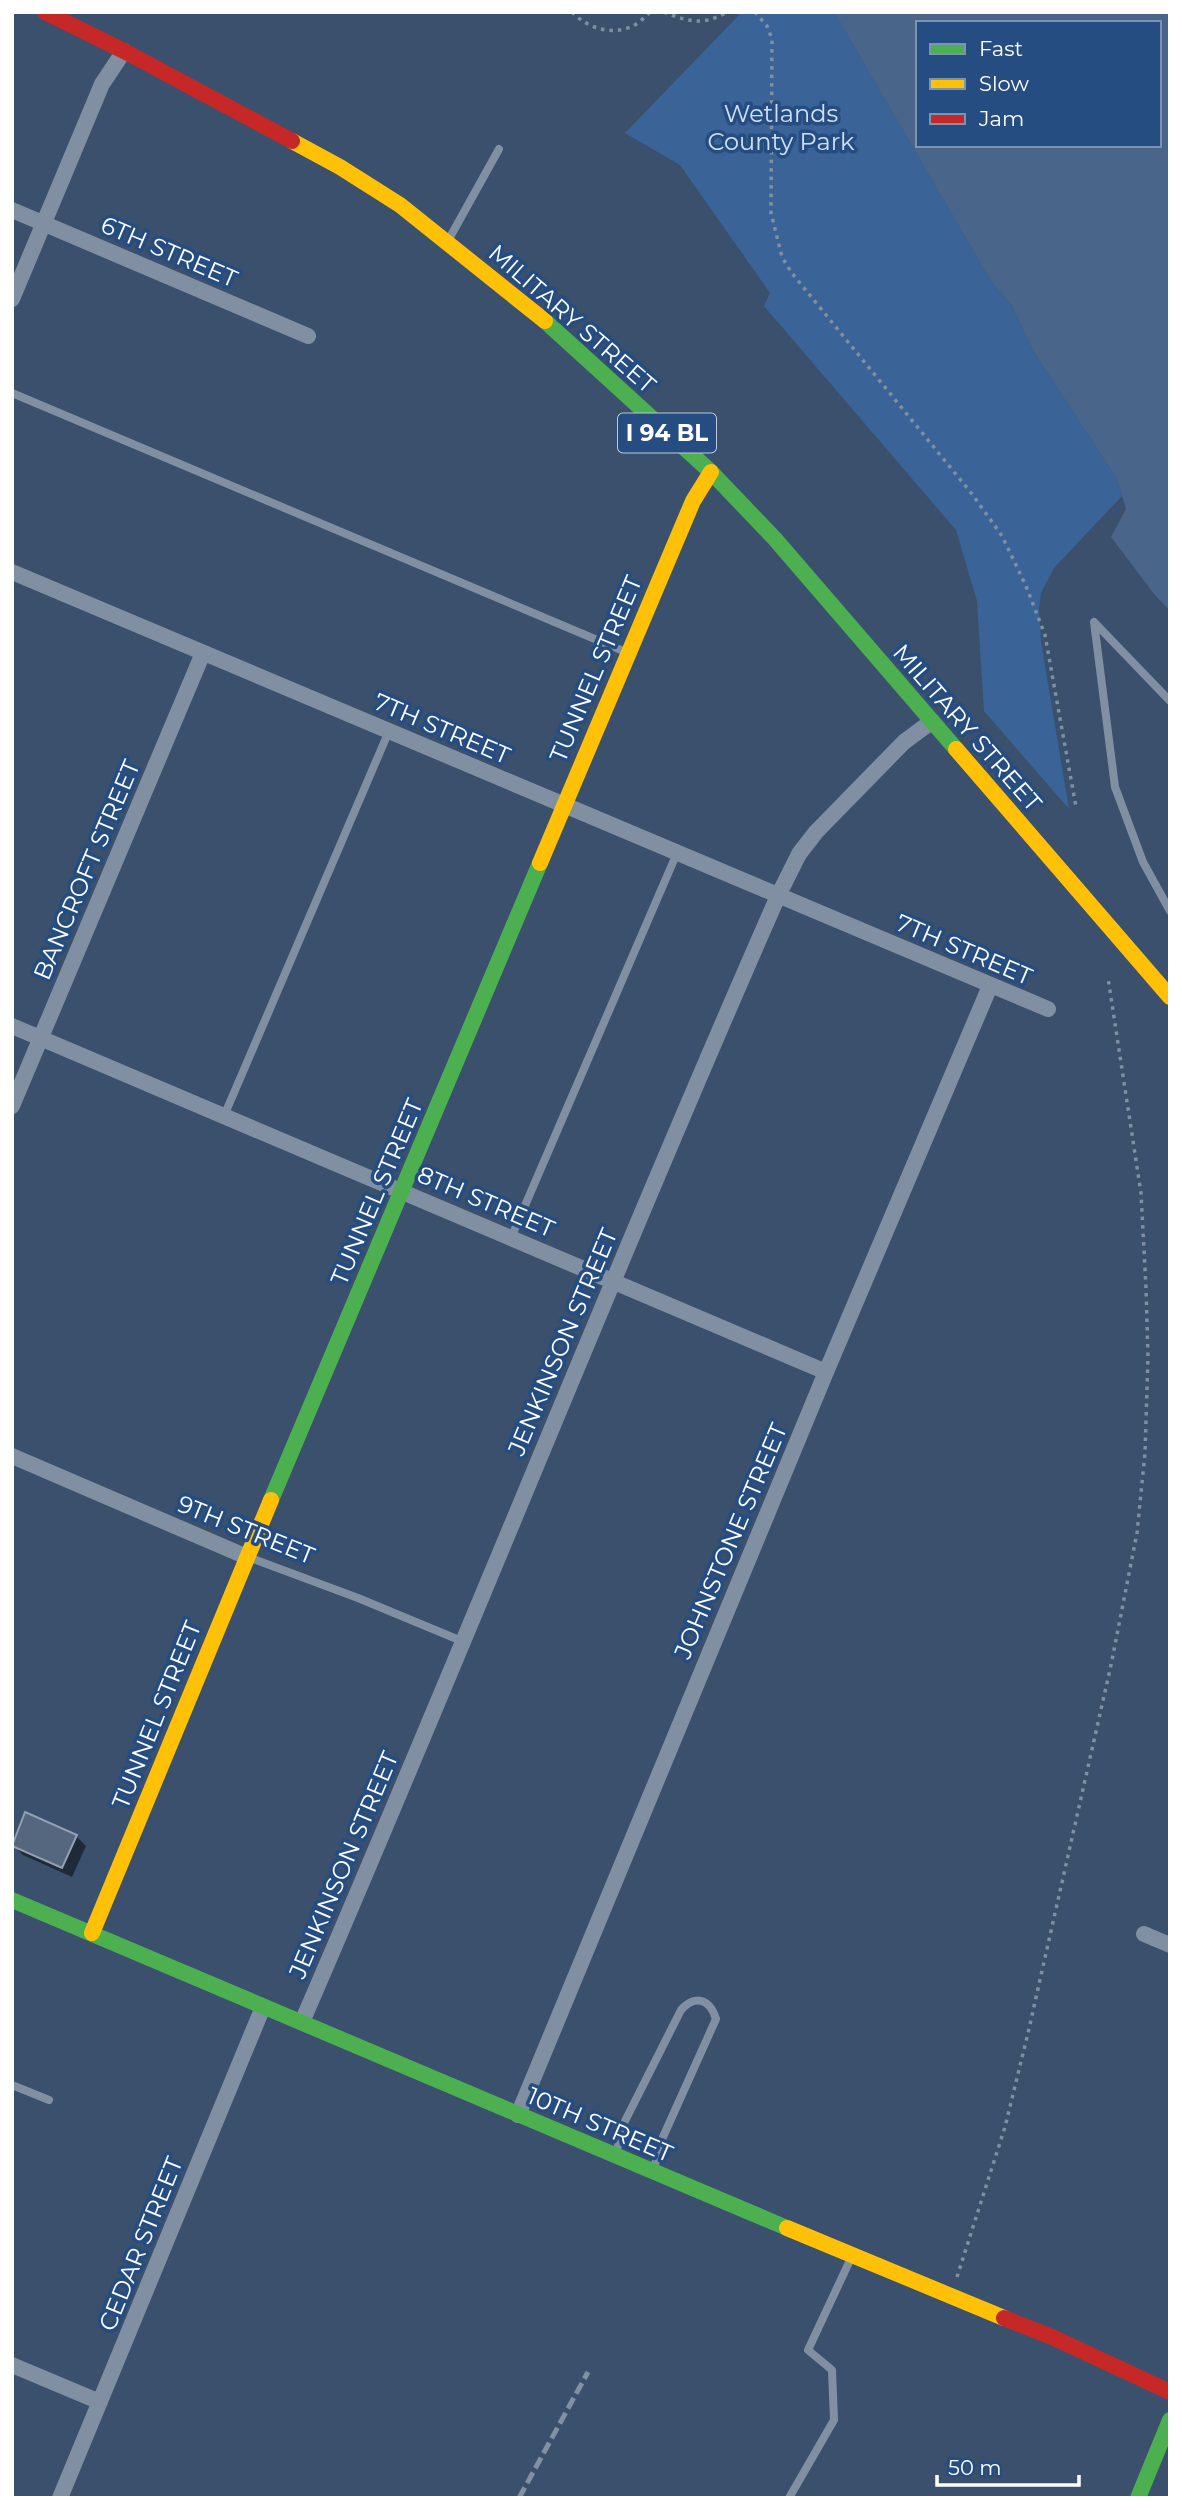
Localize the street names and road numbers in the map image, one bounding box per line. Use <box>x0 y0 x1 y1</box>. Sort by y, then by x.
street label: 6TH STREET <box>97 210 242 293</box>
street label: MILITARY STREET <box>483 238 662 399</box>
road number: I 94 BL <box>618 414 716 452</box>
street label: TUNNEL STREET <box>543 571 648 766</box>
street label: MILITARY STREET <box>887 638 1048 817</box>
street label: 7TH STREET <box>370 687 515 770</box>
street label: BANCROFT STREET <box>27 755 146 984</box>
street label: 7TH STREET <box>892 908 1037 991</box>
street label: TUNNEL STREET <box>324 1094 429 1289</box>
street label: 8TH STREET <box>413 1160 559 1244</box>
street label: JENKINSON STREET <box>501 1224 624 1461</box>
street label: JOHNSTONE STREET <box>667 1419 793 1664</box>
street label: 9TH STREET <box>173 1489 319 1570</box>
street label: TUNNEL STREET <box>106 1617 207 1813</box>
street label: JENKINSON STREET <box>282 1747 405 1984</box>
street label: 10TH STREET <box>523 2081 677 2168</box>
street label: CEDAR STREET <box>92 2152 189 2335</box>

